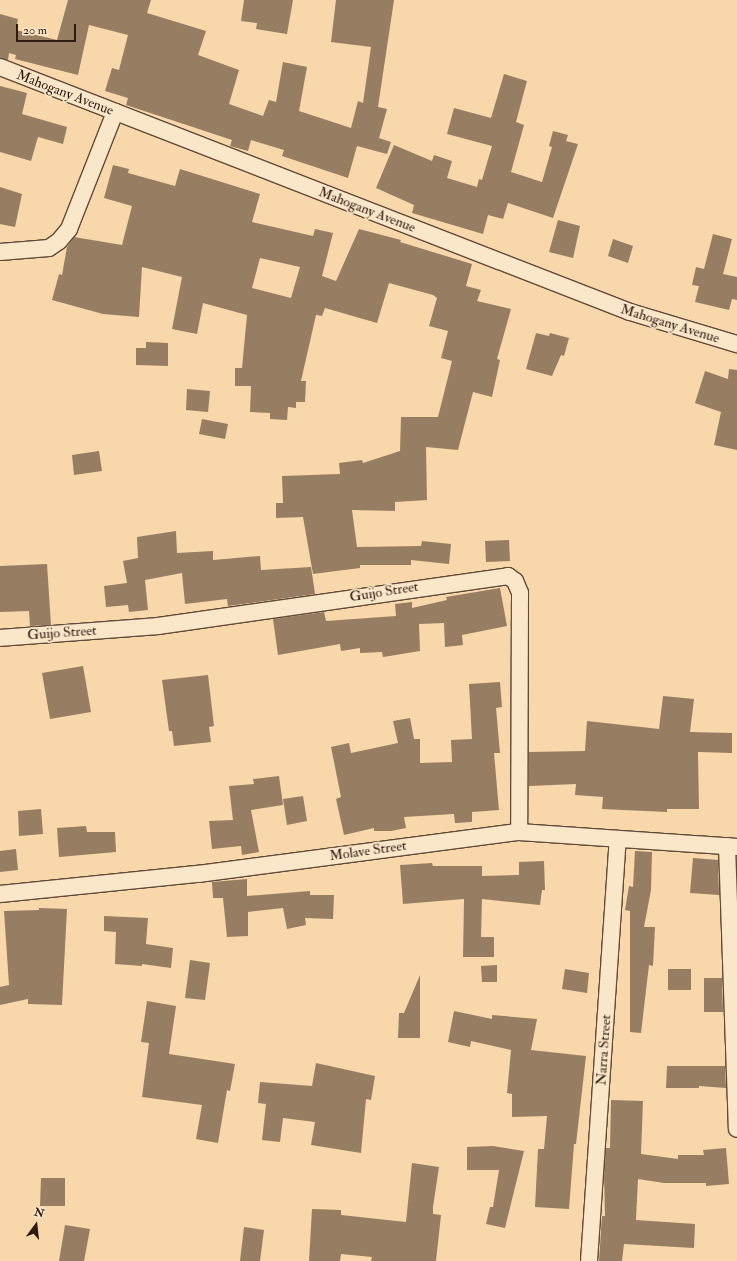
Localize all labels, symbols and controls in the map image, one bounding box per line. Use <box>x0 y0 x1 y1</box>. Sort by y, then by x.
scale bar <box>18 16 78 42</box>
text: 20 m <box>23 23 47 38</box>
street label: Mahogany Avenue <box>14 67 116 119</box>
street label: Mahogany Avenue <box>316 184 418 236</box>
street label: Mahogany Avenue <box>618 301 722 347</box>
street label: Guijo Street <box>348 578 420 606</box>
street label: Guijo Street <box>27 622 97 644</box>
street label: Molave Street <box>328 837 408 865</box>
street label: Narra Street <box>593 1014 615 1086</box>
north arrow <box>16 1205 56 1245</box>
text: N <box>33 1205 46 1220</box>

